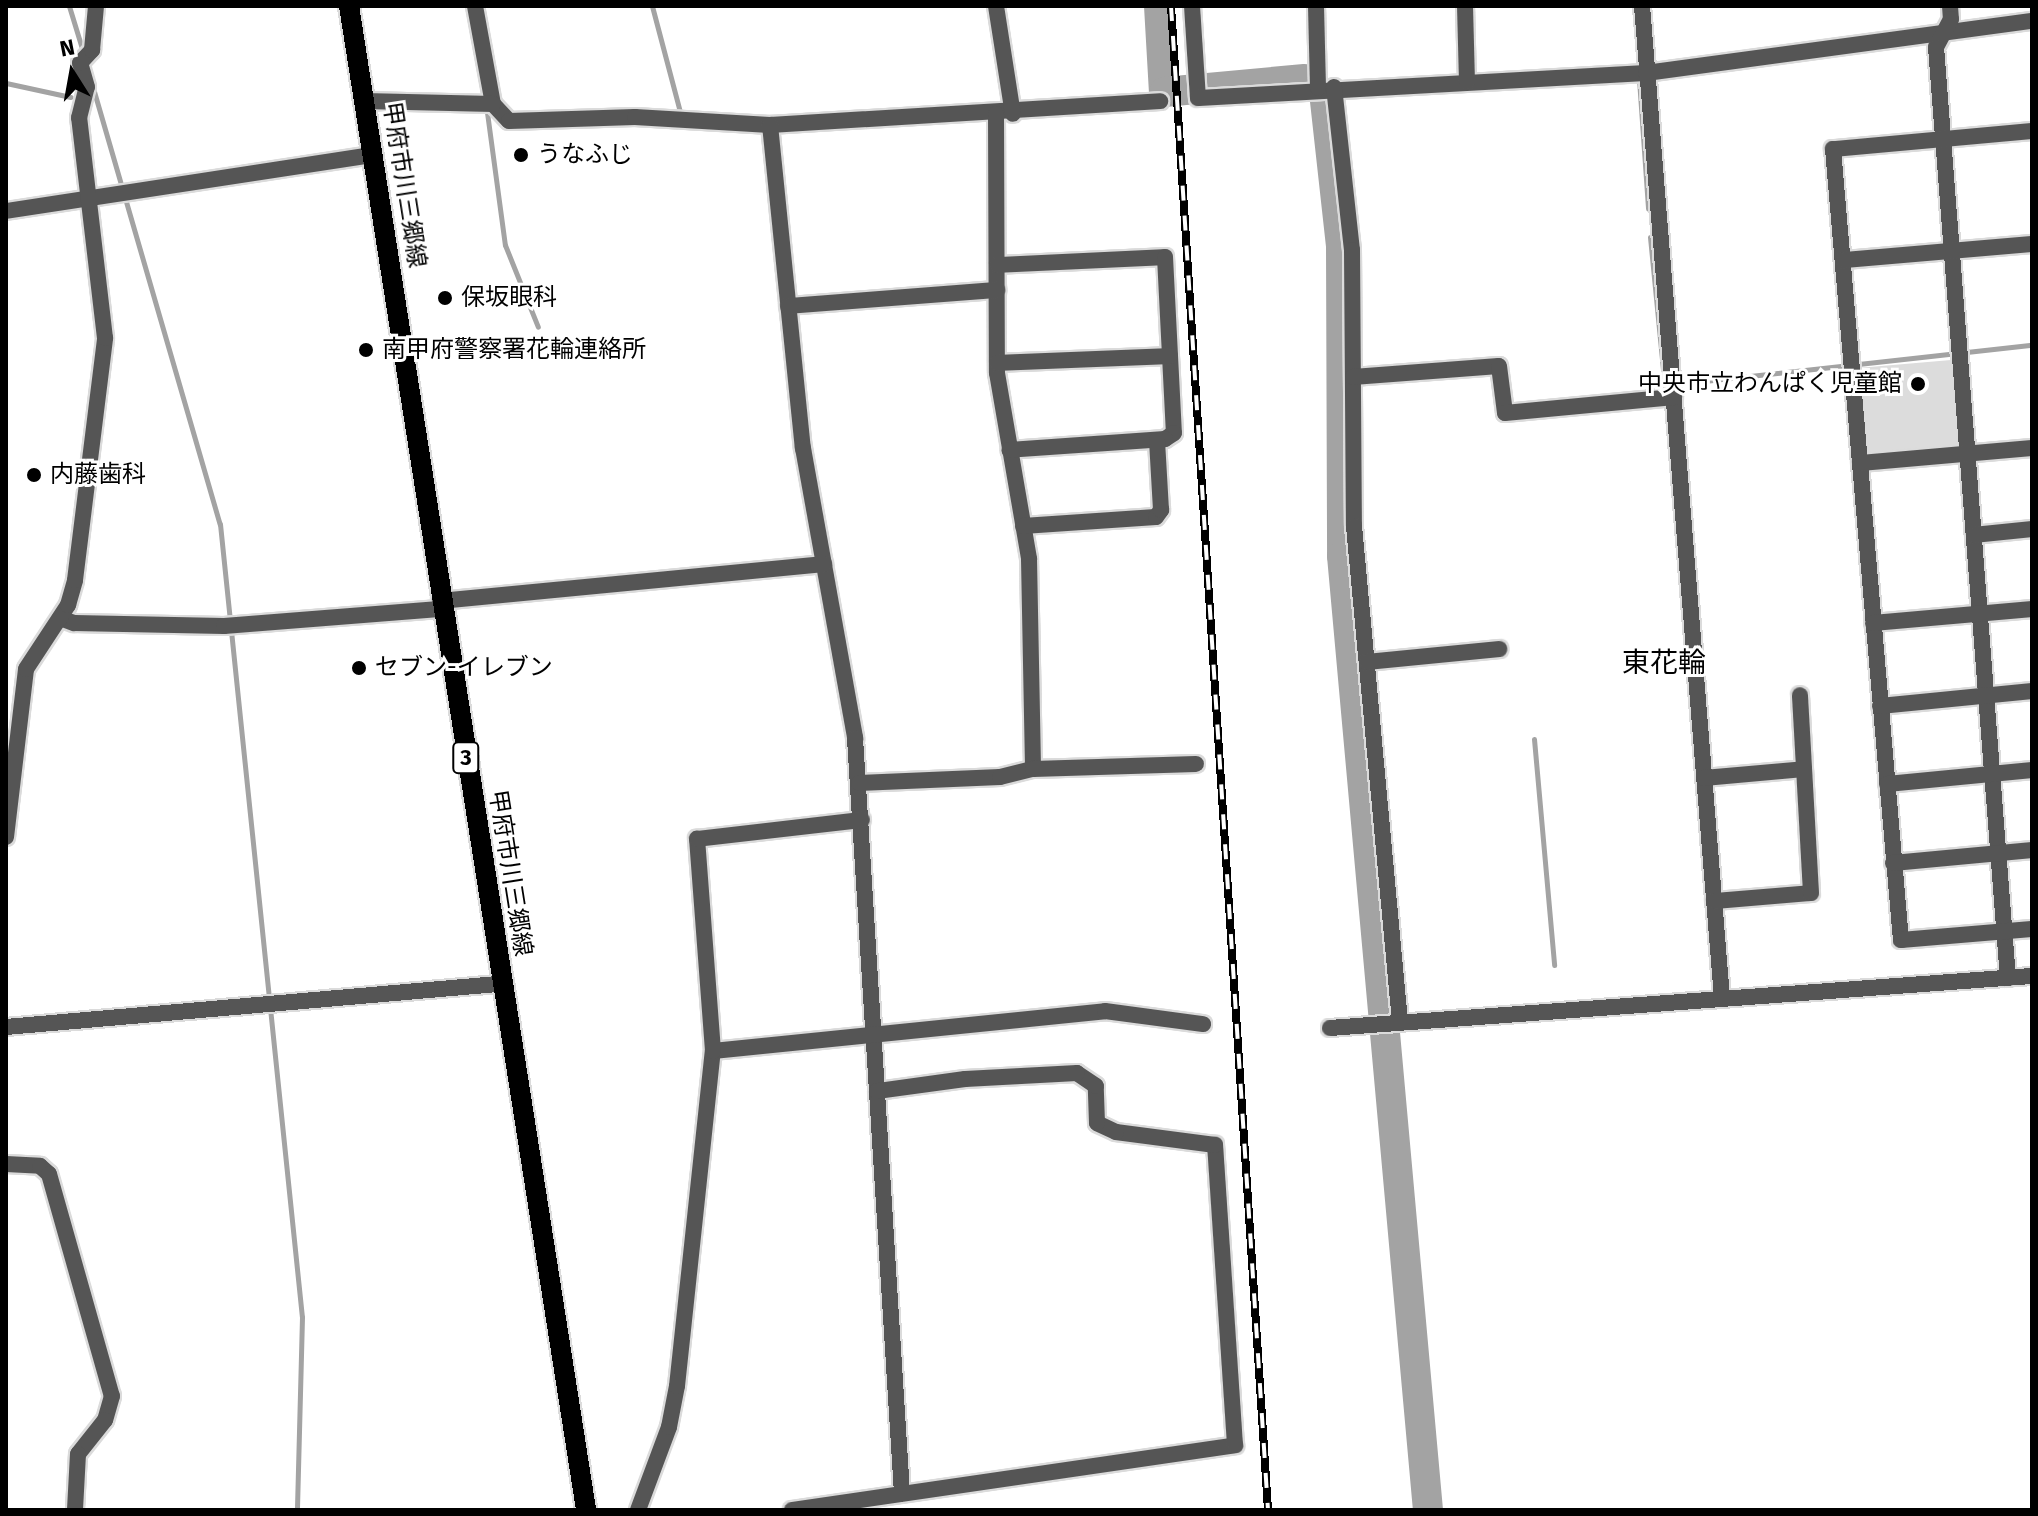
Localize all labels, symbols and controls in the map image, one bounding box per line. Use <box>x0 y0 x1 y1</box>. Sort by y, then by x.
north arrow <box>32 32 112 112</box>
text: N <box>58 33 77 63</box>
street label: 甲府市川三郷線 <box>377 100 431 270</box>
place label: うなふじ <box>537 141 633 169</box>
marker: うなふじ <box>512 146 530 164</box>
place label: 保坂眼科 <box>461 284 557 312</box>
marker: 保坂眼科 <box>436 289 454 307</box>
place label: 南甲府警察署花輪連絡所 <box>382 336 646 364</box>
marker: 南甲府警察署花輪連絡所 <box>357 341 375 359</box>
place label: 中央市立わんぱく児童館 <box>1638 370 1902 398</box>
marker: 中央市立わんぱく児童館 <box>1909 375 1927 393</box>
place label: 内藤歯科 <box>50 461 146 489</box>
marker: 内藤歯科 <box>25 466 43 484</box>
district label: 東花輪 <box>1622 646 1706 680</box>
place label: セブン-イレブン <box>375 654 553 682</box>
marker: セブン-イレブン <box>350 659 368 677</box>
road number: 3 <box>452 740 480 776</box>
street label: 甲府市川三郷線 <box>483 788 537 958</box>

